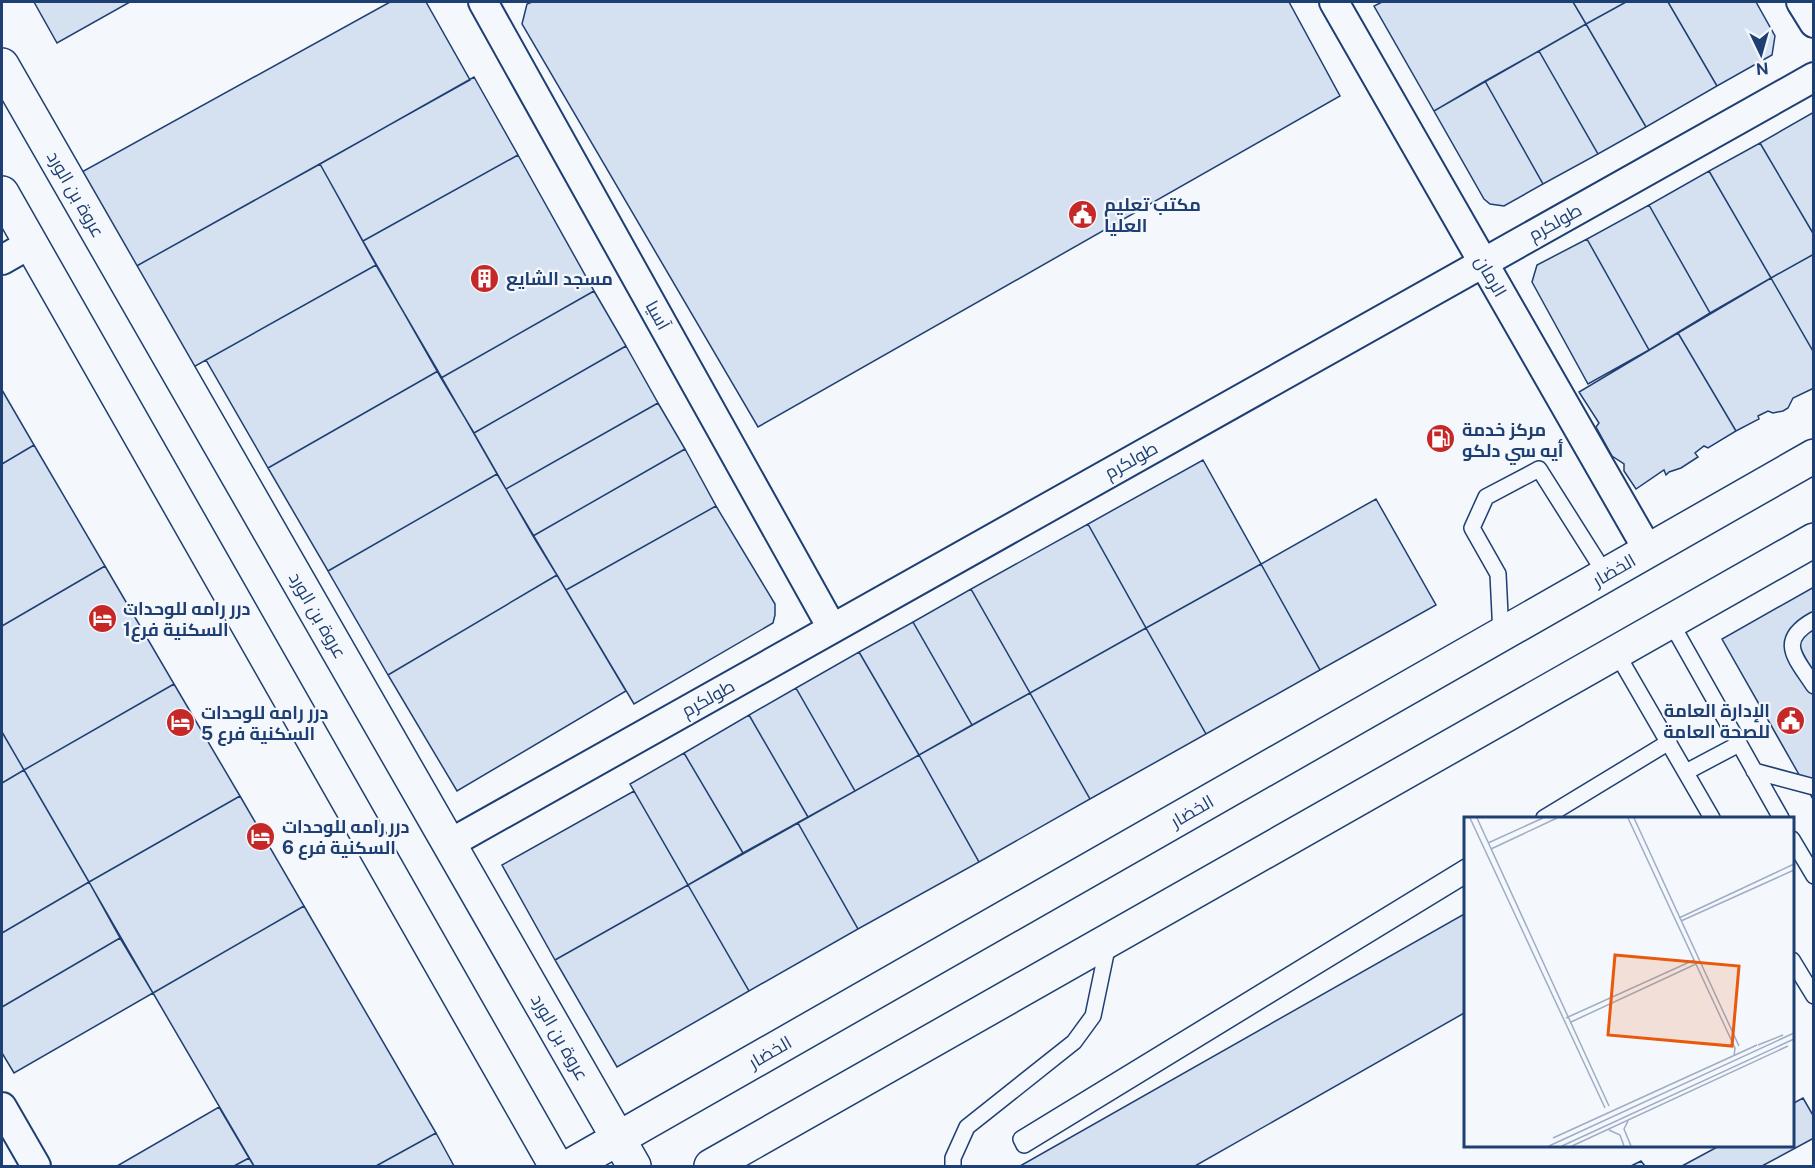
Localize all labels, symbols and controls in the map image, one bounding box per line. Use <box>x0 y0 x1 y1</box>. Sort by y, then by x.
north arrow <box>1731 24 1791 84</box>
text: N <box>1755 58 1769 78</box>
street label: عروة بن الورد <box>42 147 109 241</box>
place label: مكتب تعليم العليا <box>1104 194 1201 236</box>
public building icon: مكتب تعليم العليا <box>1067 198 1099 230</box>
street label: طولكرم <box>1525 199 1586 247</box>
street label: الرمان <box>1470 252 1511 301</box>
building icon: مسجد الشايع <box>469 262 501 294</box>
place label: مسجد الشايع <box>506 268 613 291</box>
street label: آسيا <box>641 297 675 333</box>
place label: مركز خدمة أيه سي دلكو <box>1462 419 1563 465</box>
fuel station icon: مركز خدمة أيه سي دلكو <box>1425 423 1457 455</box>
street label: طولكرم <box>1101 437 1162 485</box>
street label: الخضار <box>1588 549 1640 592</box>
street label: عروة بن الورد <box>284 568 351 662</box>
place label: درر رامه للوحدات السكنية فرع1 <box>123 598 250 642</box>
hotel icon: درر رامه للوحدات السكنية فرع1 <box>86 602 118 634</box>
street label: طولكرم <box>678 675 739 723</box>
place label: الإدارة العامة للصحة العامة <box>1663 700 1770 742</box>
place label: درر رامه للوحدات السكنية فرع 5 <box>201 702 328 746</box>
public building icon: الإدارة العامة للصحة العامة <box>1775 704 1807 736</box>
hotel icon: درر رامه للوحدات السكنية فرع 5 <box>164 706 196 738</box>
street label: الخضار <box>1166 790 1218 833</box>
place label: درر رامه للوحدات السكنية فرع 6 <box>282 816 409 860</box>
inset map <box>1464 817 1794 1147</box>
hotel icon: درر رامه للوحدات السكنية فرع 6 <box>245 820 277 852</box>
street label: عروة بن الورد <box>526 990 593 1084</box>
street label: الخضار <box>744 1031 796 1074</box>

